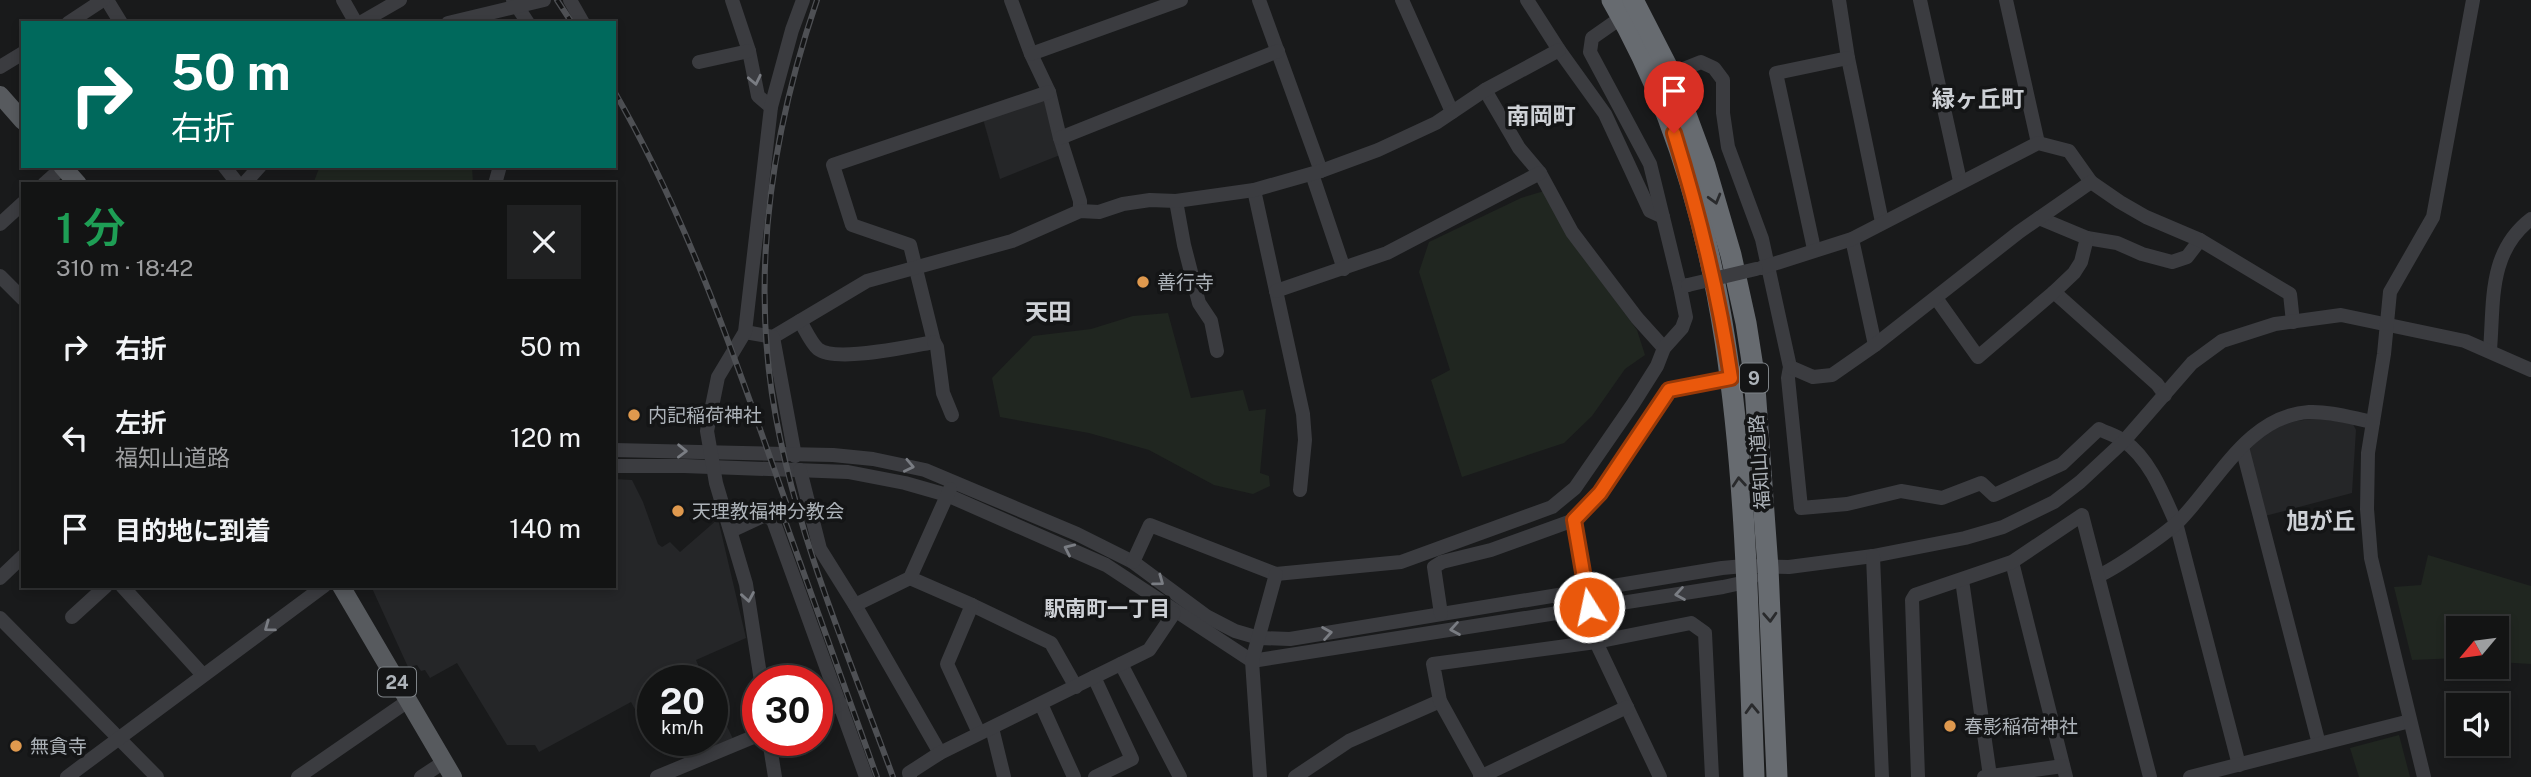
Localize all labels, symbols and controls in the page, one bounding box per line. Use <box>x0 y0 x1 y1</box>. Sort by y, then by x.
text: 50 m <box>171 43 291 101</box>
icon: right <box>56 49 147 140</box>
pin <box>1644 61 1704 133</box>
icon: arrive <box>1655 72 1693 110</box>
one-way arrow <box>746 74 761 86</box>
district label: 緑ヶ丘町 <box>1932 85 2024 112</box>
district label: 南岡町 <box>1507 102 1576 129</box>
text: 右折 <box>171 109 235 146</box>
one-way arrow <box>1706 192 1721 204</box>
text: 1 分 <box>56 203 125 252</box>
button: close <box>507 205 581 279</box>
text: 310 m · 18:42 <box>56 254 193 281</box>
place label: 善行寺 <box>1157 271 1214 293</box>
marker: 善行寺 <box>1135 274 1151 290</box>
district label: 天田 <box>1025 298 1071 325</box>
icon: right <box>56 328 94 366</box>
text: 50 m <box>520 331 581 362</box>
text: 右折 <box>115 333 167 364</box>
road number: 9 <box>1740 364 1768 392</box>
place label: 内記稲荷神社 <box>648 404 762 426</box>
text: 左折 <box>115 407 167 438</box>
marker: 内記稲荷神社 <box>626 407 642 423</box>
street label: 福知山道路 <box>1745 414 1773 510</box>
icon: left <box>56 419 94 457</box>
text: 120 m <box>510 422 581 453</box>
one-way arrow <box>678 443 688 459</box>
text: 福知山道路 <box>115 444 230 471</box>
one-way arrow <box>903 458 915 473</box>
one-way arrow <box>1732 476 1747 487</box>
place label: 天理教福神分教会 <box>692 500 844 522</box>
marker: 天理教福神分教会 <box>670 503 686 519</box>
district label: 旭が丘 <box>2287 507 2356 534</box>
icon: arrive <box>56 510 94 548</box>
text: 140 m <box>509 513 581 544</box>
text: 目的地に到着 <box>115 515 271 546</box>
one-way arrow <box>1064 543 1076 557</box>
position arrow <box>1552 570 1626 644</box>
one-way arrow <box>1151 573 1164 586</box>
one-way arrow <box>1674 586 1686 601</box>
one-way arrow <box>740 591 755 603</box>
district label: 駅南町一丁目 <box>1044 596 1170 621</box>
one-way arrow <box>1763 612 1778 623</box>
north arrow <box>2446 616 2510 679</box>
map controls <box>2446 616 2509 756</box>
one-way arrow <box>264 618 277 631</box>
one-way arrow <box>1449 621 1461 636</box>
one-way arrow <box>1321 626 1333 641</box>
speed limit sign: 30 <box>742 665 833 756</box>
road number: 24 <box>378 668 416 696</box>
text: 20 <box>660 681 705 722</box>
button: sound <box>2446 693 2509 756</box>
one-way arrow <box>1744 703 1759 714</box>
place label: 春影稲荷神社 <box>1964 715 2078 737</box>
text: km/h <box>661 717 704 738</box>
marker: 春影稲荷神社 <box>1942 718 1958 734</box>
place label: 無貪寺 <box>30 735 87 757</box>
marker: 無貪寺 <box>8 738 24 754</box>

